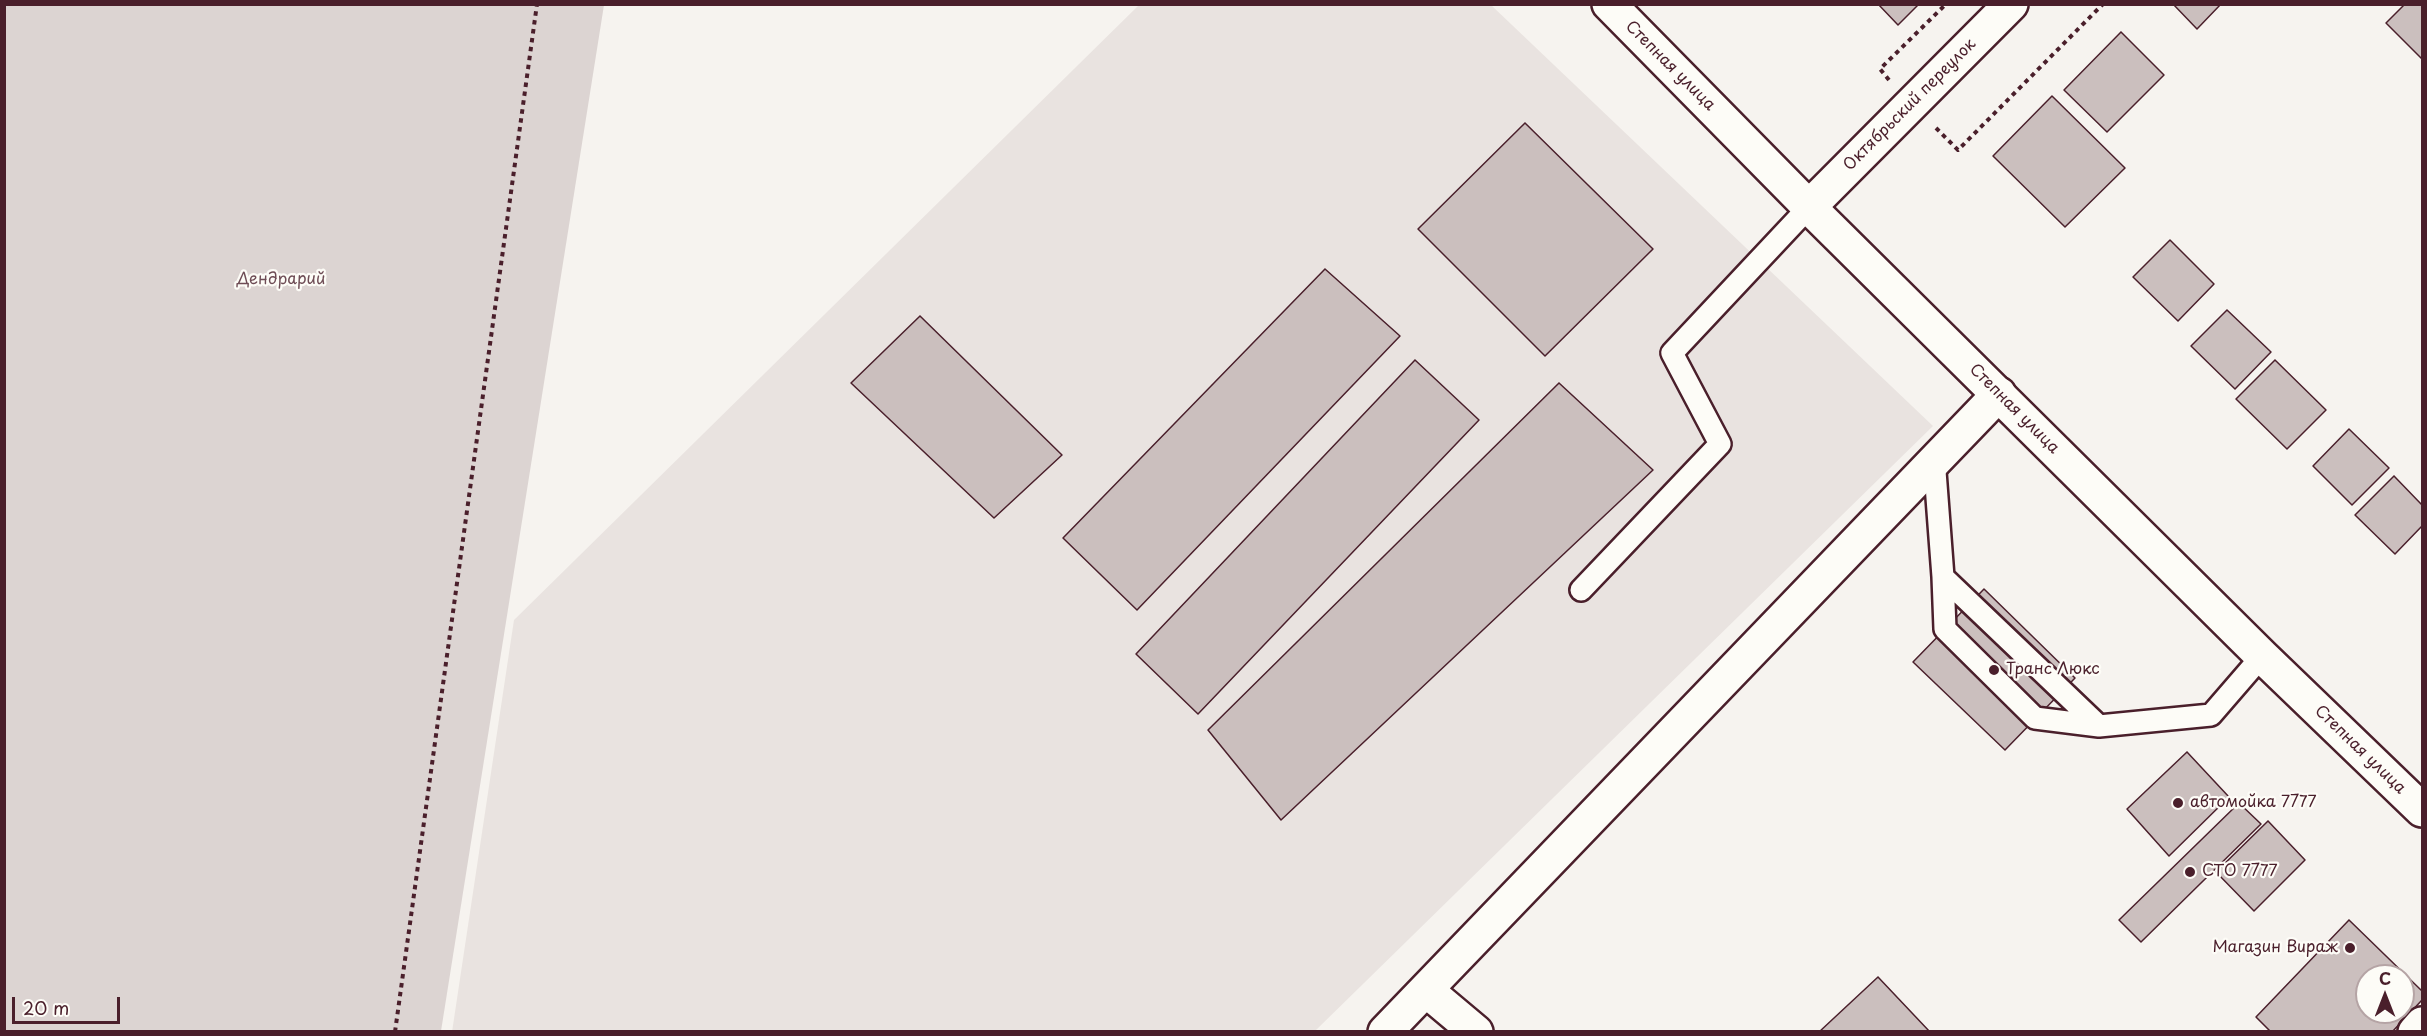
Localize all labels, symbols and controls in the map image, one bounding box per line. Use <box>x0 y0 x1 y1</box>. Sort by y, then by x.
street label: Степная улица <box>1621 17 1719 115</box>
street label: Октябрьский переулок <box>1840 35 1980 175</box>
park label: Дендрарий <box>237 270 325 290</box>
street label: Степная улица <box>1965 360 2063 458</box>
place label: Транс Люкс <box>2006 660 2100 680</box>
marker: Транс Люкс <box>1987 663 2001 677</box>
street label: Степная улица <box>2310 702 2410 798</box>
place label: автомойка 7777 <box>2190 793 2317 813</box>
marker: автомойка 7777 <box>2171 796 2185 810</box>
place label: СТО 7777 <box>2202 862 2277 882</box>
marker: СТО 7777 <box>2183 865 2197 879</box>
place label: Магазин Вираж <box>2212 938 2338 958</box>
marker: Магазин Вираж <box>2343 941 2357 955</box>
north arrow <box>2355 964 2415 1024</box>
text: С <box>2379 966 2391 990</box>
scale bar <box>15 985 123 1023</box>
text: 20 m <box>23 994 69 1021</box>

